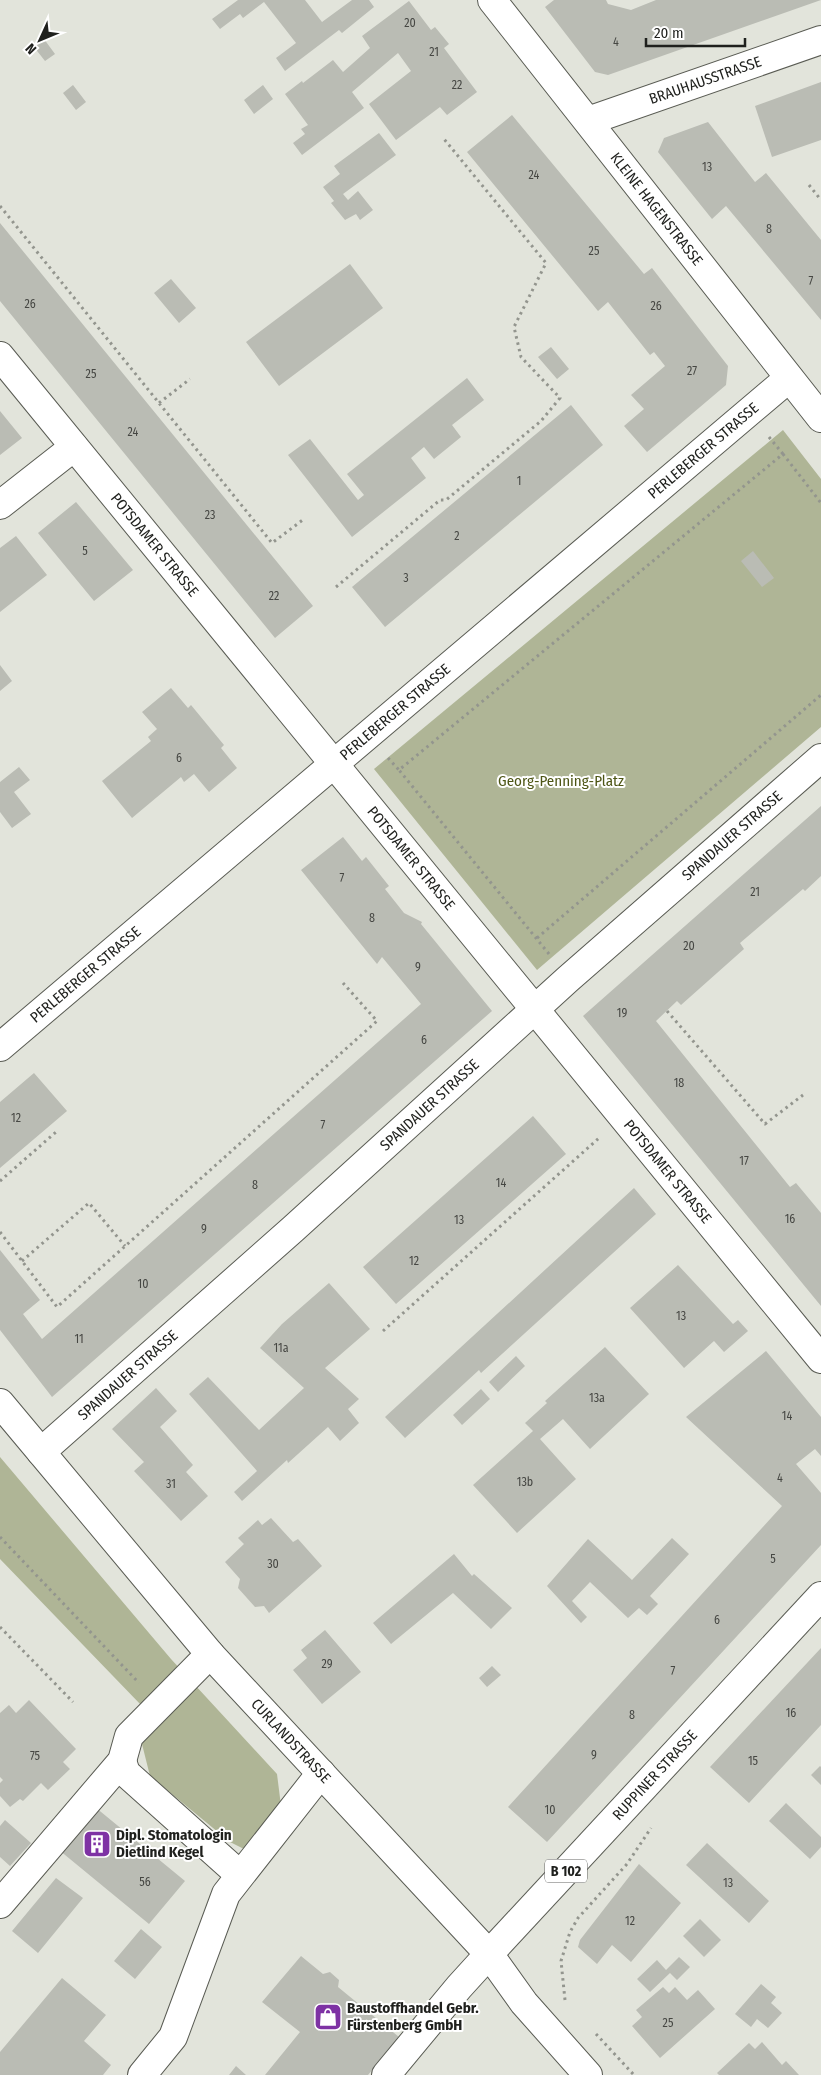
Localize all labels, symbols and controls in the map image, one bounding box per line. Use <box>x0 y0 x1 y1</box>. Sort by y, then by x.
north arrow <box>15 15 65 65</box>
scale bar <box>646 15 745 47</box>
house number: 20 <box>404 16 416 30</box>
text: 20 m <box>654 24 684 42</box>
house number: 4 <box>613 35 619 49</box>
text: N <box>22 40 40 58</box>
house number: 21 <box>429 45 439 59</box>
street label: BRAUHAUSSTRASSE <box>647 52 764 108</box>
house number: 22 <box>452 78 462 92</box>
street label: KLEINE HAGENSTRASSE <box>607 149 707 269</box>
house number: 13 <box>702 160 712 174</box>
house number: 24 <box>529 168 540 182</box>
house number: 8 <box>766 222 772 236</box>
house number: 25 <box>589 244 600 258</box>
house number: 7 <box>809 274 814 288</box>
house number: 26 <box>24 297 36 311</box>
house number: 26 <box>650 299 662 313</box>
house number: 27 <box>687 364 697 378</box>
house number: 25 <box>86 367 97 381</box>
street label: PERLEBERGER STRASSE <box>644 399 762 503</box>
house number: 24 <box>128 425 139 439</box>
house number: 1 <box>517 474 521 488</box>
street label: POTSDAMER STRASSE <box>107 489 202 600</box>
house number: 23 <box>205 508 215 522</box>
house number: 2 <box>454 529 460 543</box>
house number: 5 <box>82 544 88 558</box>
house number: 3 <box>403 571 409 585</box>
house number: 22 <box>269 589 279 603</box>
street label: PERLEBERGER STRASSE <box>336 660 454 764</box>
house number: 6 <box>176 751 182 765</box>
park label: Georg-Penning-Platz <box>498 772 624 790</box>
street label: SPANDAUER STRASSE <box>678 787 786 884</box>
street label: POTSDAMER STRASSE <box>363 803 459 914</box>
house number: 7 <box>340 871 345 885</box>
house number: 21 <box>750 885 760 899</box>
house number: 8 <box>369 911 375 925</box>
street label: PERLEBERGER STRASSE <box>26 923 144 1027</box>
house number: 20 <box>683 939 695 953</box>
house number: 9 <box>415 960 421 974</box>
house number: 19 <box>617 1006 627 1020</box>
house number: 6 <box>421 1033 427 1047</box>
street label: SPANDAUER STRASSE <box>376 1055 483 1154</box>
house number: 18 <box>674 1076 684 1090</box>
house number: 12 <box>11 1111 21 1125</box>
street label: POTSDAMER STRASSE <box>620 1116 715 1227</box>
house number: 7 <box>321 1118 326 1132</box>
house number: 17 <box>739 1154 749 1168</box>
house number: 14 <box>496 1176 506 1190</box>
house number: 8 <box>252 1178 258 1192</box>
house number: 16 <box>785 1212 795 1226</box>
house number: 13 <box>454 1213 464 1227</box>
house number: 9 <box>201 1222 207 1236</box>
house number: 12 <box>409 1254 419 1268</box>
house number: 10 <box>138 1277 148 1291</box>
house number: 13 <box>676 1309 686 1323</box>
street label: SPANDAUER STRASSE <box>74 1326 181 1424</box>
house number: 11 <box>74 1332 84 1346</box>
house number: 11a <box>273 1341 289 1355</box>
house number: 13a <box>589 1391 605 1405</box>
house number: 14 <box>782 1409 792 1423</box>
house number: 4 <box>777 1471 783 1485</box>
house number: 13b <box>517 1475 533 1489</box>
house number: 31 <box>166 1477 176 1491</box>
house number: 5 <box>770 1552 776 1566</box>
house number: 30 <box>267 1557 279 1571</box>
house number: 6 <box>714 1613 720 1627</box>
house number: 29 <box>321 1657 333 1671</box>
house number: 7 <box>671 1664 676 1678</box>
street label: CURLANDSTRASSE <box>247 1695 334 1787</box>
house number: 16 <box>786 1706 796 1720</box>
house number: 8 <box>629 1708 635 1722</box>
street label: RUPPINER STRASSE <box>609 1726 701 1824</box>
house number: 9 <box>591 1748 597 1762</box>
house number: 75 <box>30 1749 41 1763</box>
house number: 15 <box>748 1754 759 1768</box>
house number: 10 <box>545 1803 555 1817</box>
place label: Dipl. Stomatologin Dietlind Kegel <box>116 1826 232 1861</box>
building icon: Dipl. Stomatologin Dietlind Kegel <box>82 1829 112 1859</box>
road number: B 102 <box>545 1860 587 1882</box>
house number: 56 <box>139 1875 151 1889</box>
house number: 13 <box>723 1876 733 1890</box>
house number: 12 <box>625 1914 635 1928</box>
place label: Baustoffhandel Gebr. Fürstenberg GmbH <box>347 1999 479 2034</box>
shop icon: Baustoffhandel Gebr. Fürstenberg GmbH <box>313 2002 343 2032</box>
house number: 25 <box>663 2016 674 2030</box>

